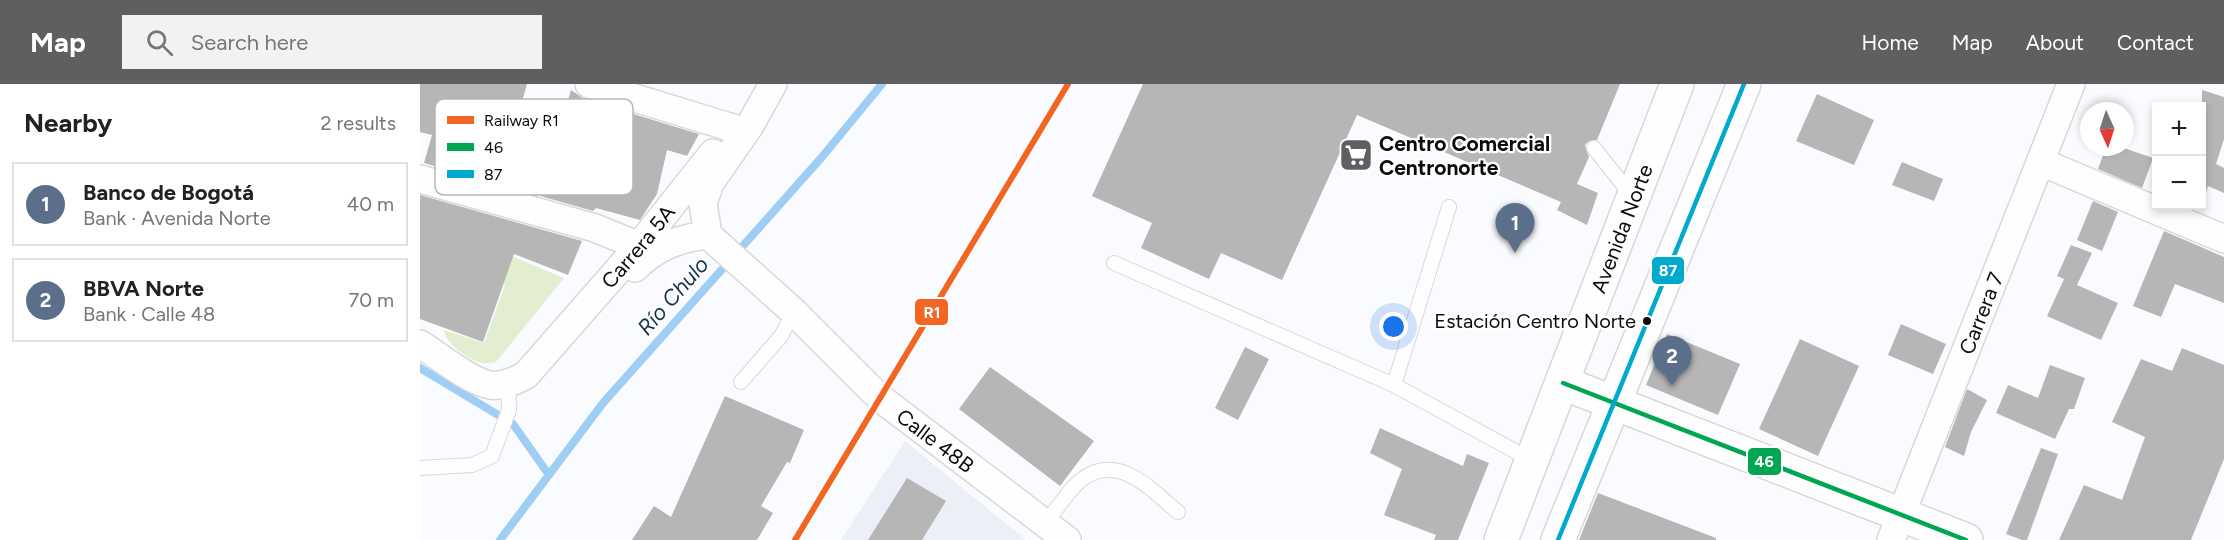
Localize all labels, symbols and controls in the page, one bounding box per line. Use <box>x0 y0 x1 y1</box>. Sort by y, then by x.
search box <box>122 15 542 69</box>
text: Map <box>30 25 86 59</box>
icon: search <box>143 26 176 59</box>
text: Search here <box>191 29 308 56</box>
text: Home <box>1862 30 1919 55</box>
text: Map <box>1952 30 1993 55</box>
text: About <box>2026 30 2084 55</box>
text: Contact <box>2117 30 2194 55</box>
legend <box>435 99 633 195</box>
north arrow <box>2080 102 2134 156</box>
map controls <box>2152 102 2206 210</box>
button: + <box>2152 102 2206 156</box>
text: Nearby <box>24 107 112 139</box>
text: 2 results <box>320 111 396 135</box>
text: Railway R1 <box>484 111 559 130</box>
place label: Centro Comercial Centronorte <box>1379 131 1550 180</box>
supermarket icon: Centro Comercial Centronorte <box>1338 137 1374 173</box>
text: 46 <box>484 138 503 157</box>
button: − <box>2152 156 2206 210</box>
street label: Avenida Norte <box>1585 161 1657 296</box>
text: 87 <box>484 165 503 184</box>
text: Banco de Bogotá <box>83 179 254 206</box>
text: 1 <box>41 192 50 216</box>
text: 40 m <box>347 192 394 216</box>
street label: Carrera 5A <box>596 200 680 293</box>
pin: 1 <box>1496 204 1534 253</box>
text: Bank · Avenida Norte <box>83 206 271 230</box>
water label: Río Chulo <box>632 251 715 341</box>
line badge: 87 <box>1651 256 1685 285</box>
text: 87 <box>1659 261 1677 280</box>
street label: Carrera 7 <box>1953 269 2008 358</box>
text: BBVA Norte <box>83 275 204 302</box>
text: 2 <box>40 288 51 312</box>
text: 70 m <box>348 288 394 312</box>
line badge: R1 <box>914 298 949 326</box>
text: Bank · Calle 48 <box>83 302 215 326</box>
text: R1 <box>923 303 941 322</box>
place label: Estación Centro Norte <box>1434 309 1636 333</box>
your location <box>1379 312 1408 341</box>
marker: Estación Centro Norte <box>1641 315 1653 327</box>
pin: 2 <box>1652 336 1692 386</box>
street label: Calle 48B <box>892 403 979 478</box>
line badge: 46 <box>1747 447 1782 476</box>
text: 46 <box>1754 452 1774 471</box>

